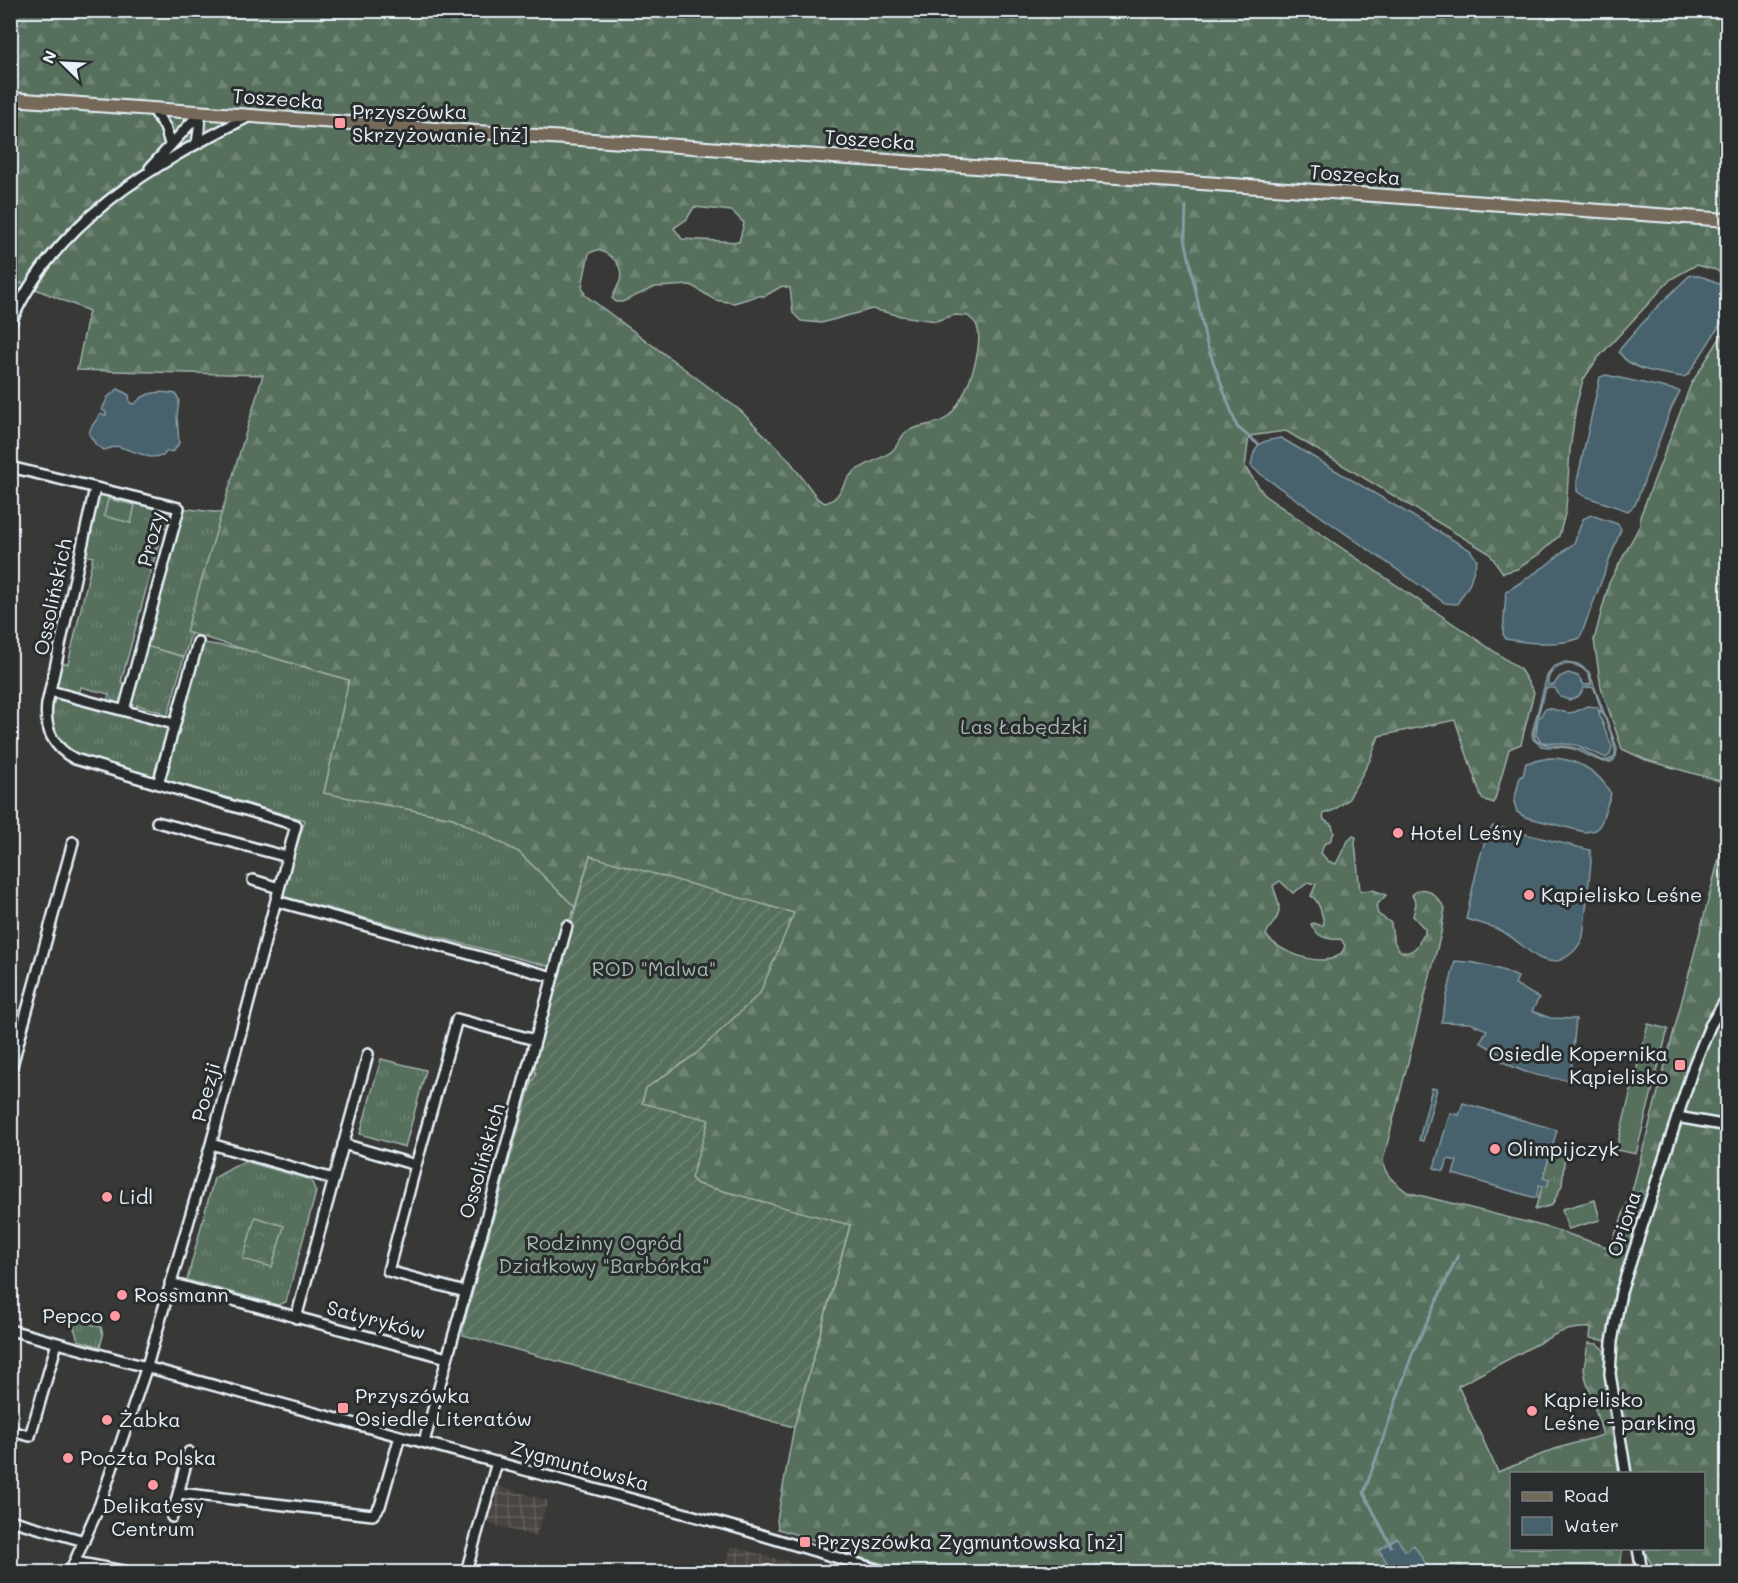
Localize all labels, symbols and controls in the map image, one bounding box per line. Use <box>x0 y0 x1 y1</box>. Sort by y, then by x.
north arrow <box>33 33 93 93</box>
text: N <box>37 47 61 67</box>
street label: Toszecka <box>232 82 324 114</box>
place label: Przyszówka Skrzyżowanie [nż] <box>352 98 528 147</box>
marker: Przyszówka Skrzyżowanie [nż] <box>333 116 347 130</box>
street label: Toszecka <box>824 123 916 155</box>
street label: Toszecka <box>1309 158 1401 190</box>
street label: Prozy <box>131 509 169 569</box>
street label: Ossolińskich <box>27 536 77 658</box>
park label: Las Łabędzki <box>960 713 1088 739</box>
place label: Hotel Leśny <box>1410 819 1523 845</box>
marker: Hotel Leśny <box>1391 826 1405 840</box>
place label: Kąpielisko Leśne <box>1541 881 1702 907</box>
marker: Kąpielisko Leśne <box>1522 888 1536 902</box>
park label: ROD "Malwa" <box>592 955 716 981</box>
place label: Osiedle Kopernika Kąpielisko <box>1488 1040 1668 1089</box>
marker: Osiedle Kopernika Kąpielisko <box>1673 1058 1687 1072</box>
street label: Poezji <box>185 1059 225 1124</box>
street label: Ossolińskich <box>452 1100 510 1221</box>
place label: Olimpijczyk <box>1507 1135 1619 1161</box>
marker: Olimpijczyk <box>1488 1142 1502 1156</box>
place label: Lidl <box>119 1183 153 1209</box>
street label: Oriona <box>1600 1188 1646 1260</box>
marker: Lidl <box>100 1190 114 1204</box>
park label: Rodzinny Ogród Działkowy "Barbórka" <box>498 1229 710 1278</box>
place label: Rossmann <box>134 1281 229 1307</box>
marker: Rossmann <box>115 1288 129 1302</box>
street label: Satyryków <box>324 1293 429 1345</box>
place label: Pepco <box>42 1302 103 1328</box>
marker: Pepco <box>108 1309 122 1323</box>
place label: Przyszówka Osiedle Literatów <box>355 1382 532 1431</box>
place label: Kąpielisko Leśne - parking <box>1544 1386 1696 1435</box>
marker: Przyszówka Osiedle Literatów <box>336 1401 350 1415</box>
marker: Kąpielisko Leśne - parking <box>1525 1404 1539 1418</box>
place label: Żabka <box>119 1406 181 1432</box>
marker: Żabka <box>100 1413 114 1427</box>
street label: Zygmuntowska <box>508 1434 652 1496</box>
place label: Poczta Polska <box>80 1444 217 1470</box>
marker: Poczta Polska <box>61 1451 75 1465</box>
legend <box>1510 1472 1705 1550</box>
marker: Delikatesy Centrum <box>146 1478 160 1492</box>
text: Road <box>1564 1483 1609 1507</box>
place label: Delikatesy Centrum <box>102 1492 204 1541</box>
text: Water <box>1564 1513 1619 1537</box>
place label: Przyszówka Zygmuntowska [nż] <box>817 1528 1123 1554</box>
marker: Przyszówka Zygmuntowska [nż] <box>798 1535 812 1549</box>

